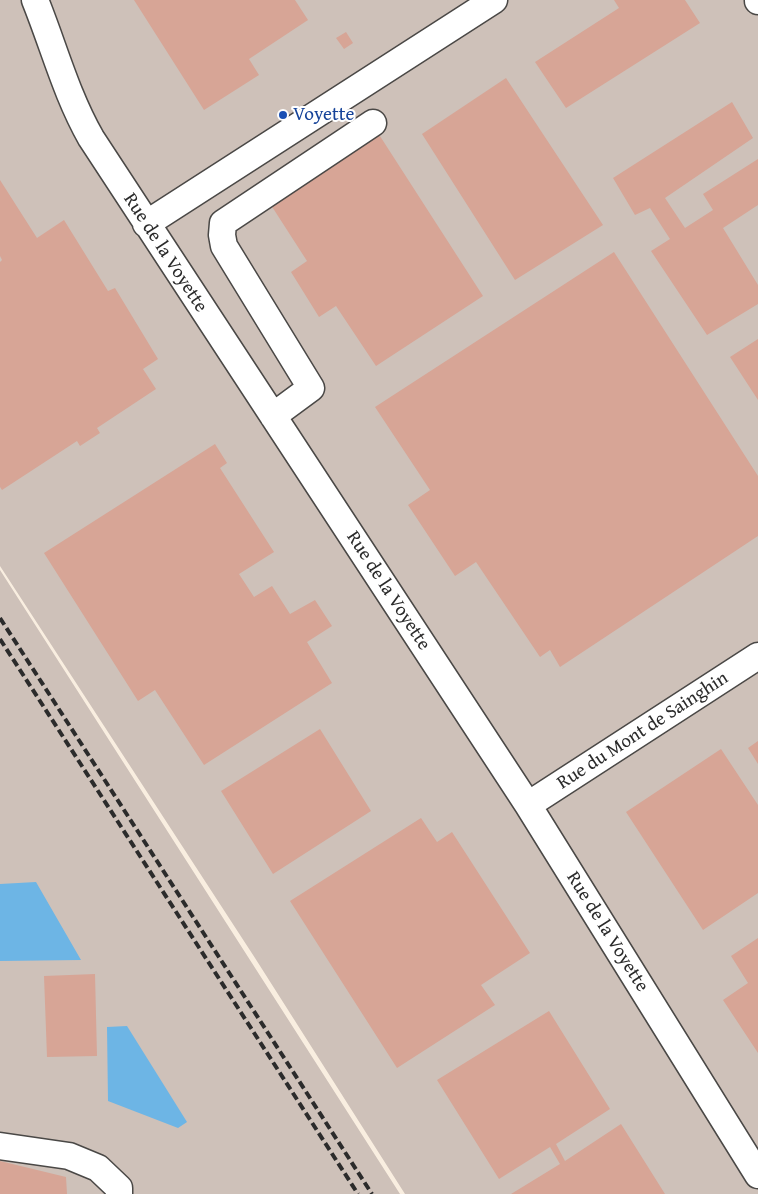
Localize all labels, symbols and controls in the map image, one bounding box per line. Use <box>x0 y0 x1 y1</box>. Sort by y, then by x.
place label: Voyette <box>293 104 354 126</box>
marker: Voyette <box>277 109 289 121</box>
street label: Rue de la Voyette <box>118 189 212 317</box>
street label: Rue de la Voyette <box>341 527 435 655</box>
street label: Rue du Mont de Sainghin <box>553 667 733 795</box>
street label: Rue de la Voyette <box>561 868 653 996</box>

